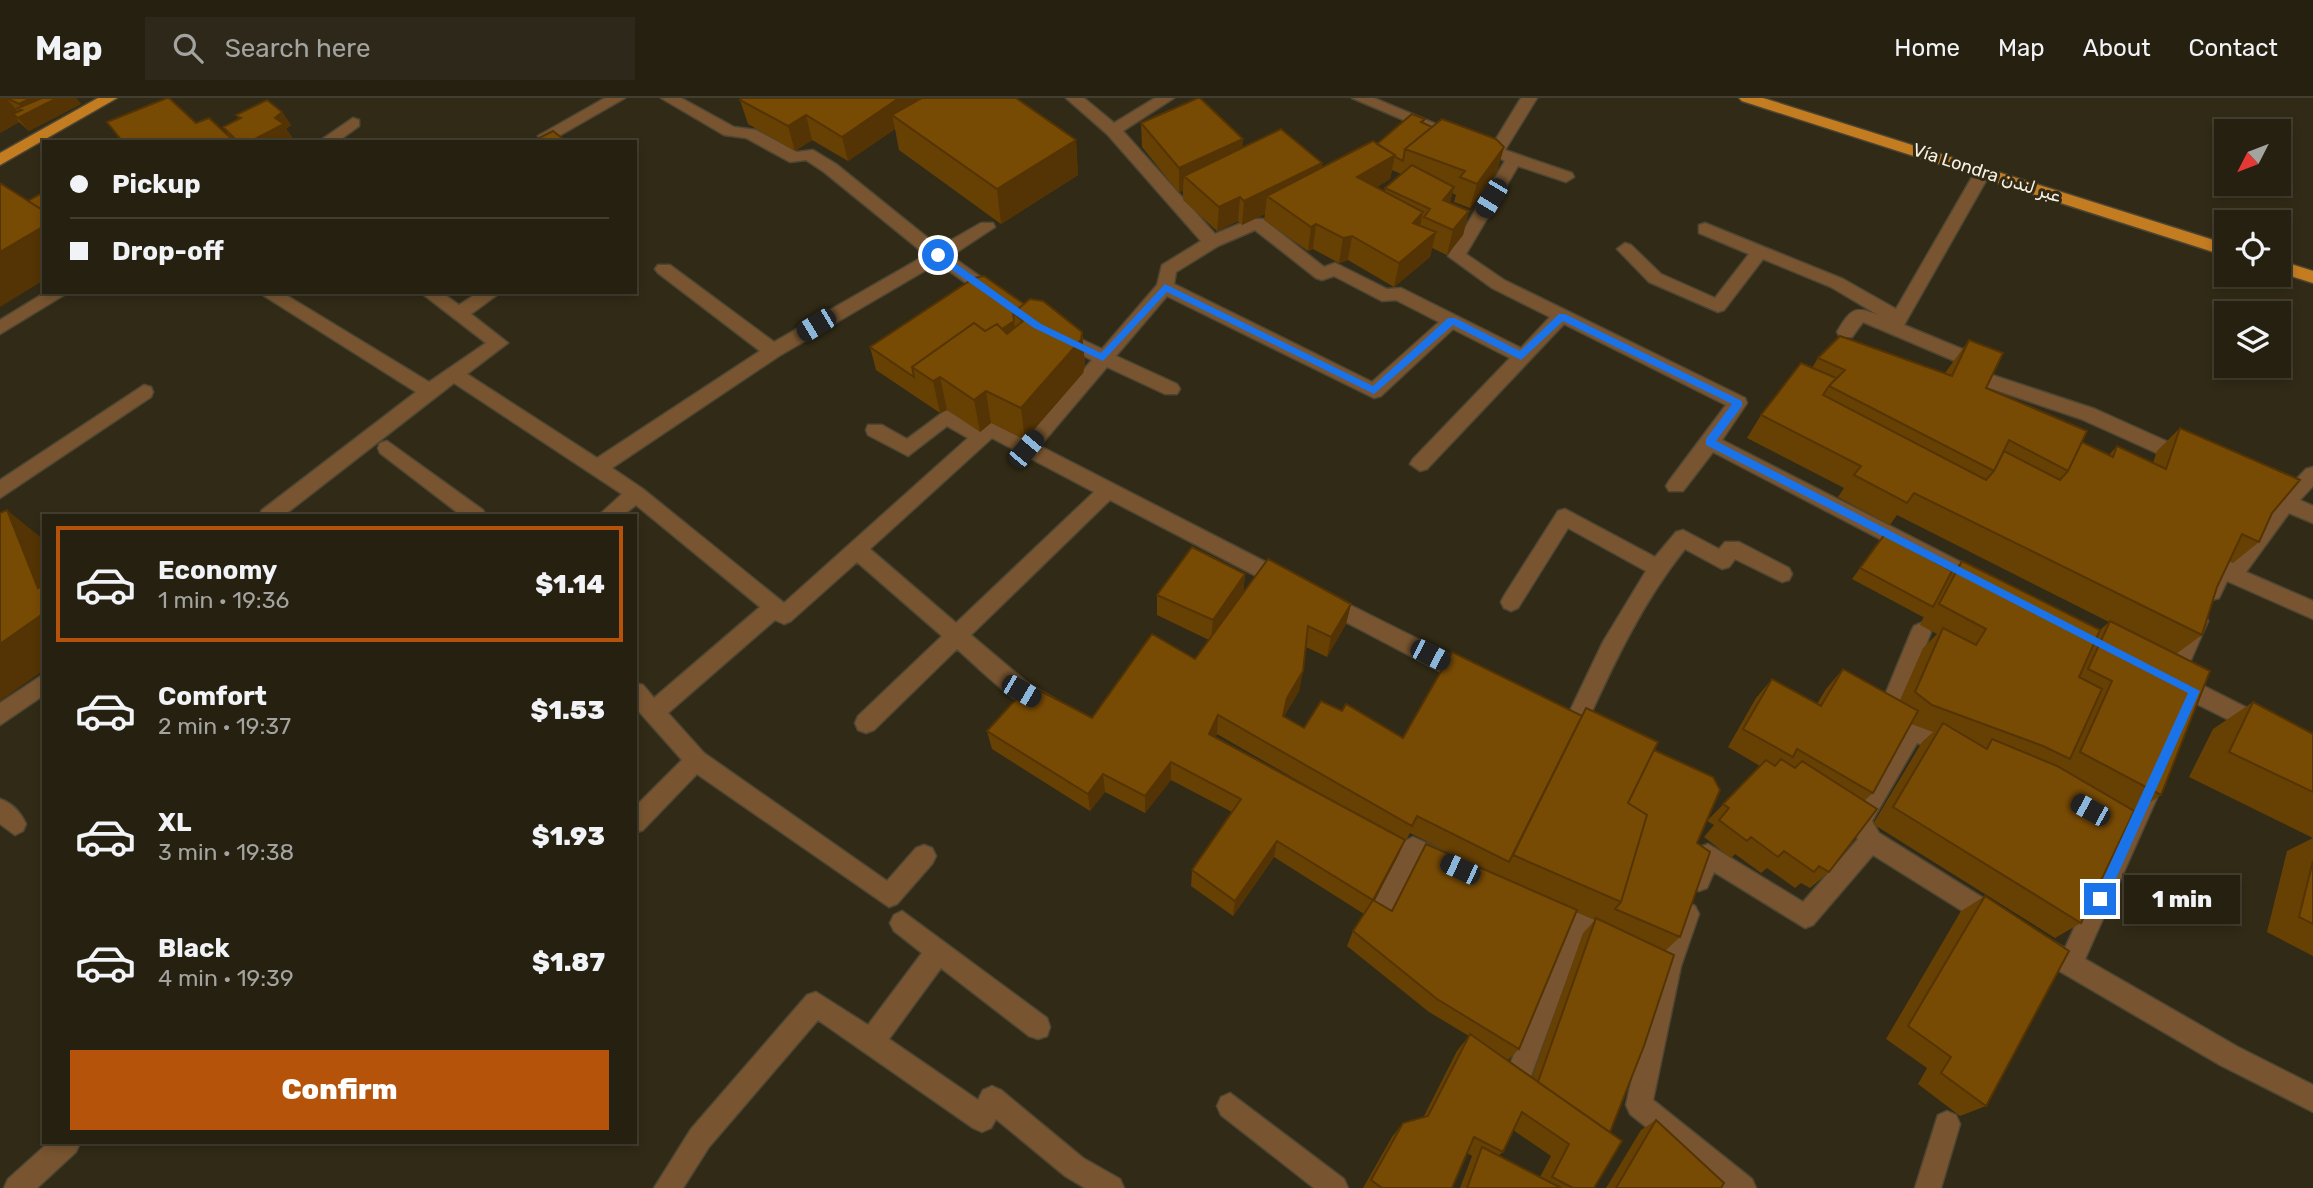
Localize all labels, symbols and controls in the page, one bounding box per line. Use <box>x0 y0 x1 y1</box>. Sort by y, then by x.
search box <box>145 17 635 80</box>
text: Map <box>35 29 103 68</box>
icon: search <box>169 29 207 67</box>
text: Search here <box>225 33 370 64</box>
text: Home <box>1894 34 1960 62</box>
text: Map <box>1998 34 2045 62</box>
text: About <box>2083 34 2151 62</box>
text: Contact <box>2189 34 2278 62</box>
north arrow <box>2214 119 2291 196</box>
map controls <box>2214 119 2291 378</box>
street label: Vía Londra عبر لندن <box>1910 139 2064 207</box>
text: Pickup <box>112 169 201 200</box>
car <box>1472 175 1511 221</box>
button: locate <box>2214 210 2291 287</box>
text: Drop-off <box>112 236 224 267</box>
route start <box>922 239 954 271</box>
button: layers <box>2214 301 2291 378</box>
car <box>793 305 840 345</box>
car <box>1005 426 1048 472</box>
icon: car <box>74 553 137 616</box>
text: Economy <box>158 555 277 586</box>
text: $1.14 <box>535 569 605 600</box>
text: 1 min · 19:36 <box>158 586 289 614</box>
car <box>1407 636 1454 674</box>
car <box>998 671 1045 711</box>
icon: car <box>74 679 137 742</box>
text: Comfort <box>158 681 267 712</box>
text: $1.53 <box>530 695 605 726</box>
text: 2 min · 19:37 <box>158 712 291 740</box>
car <box>2067 791 2114 829</box>
icon: car <box>74 805 137 868</box>
text: XL <box>158 807 191 838</box>
text: $1.93 <box>532 821 605 852</box>
text: 3 min · 19:38 <box>158 838 294 866</box>
car <box>1437 851 1484 887</box>
callout: 1 min <box>2124 874 2240 924</box>
route end <box>2084 883 2116 915</box>
text: 1 min <box>2152 885 2212 913</box>
icon: car <box>74 931 137 994</box>
text: Black <box>158 933 230 964</box>
text: $1.87 <box>532 947 605 978</box>
text: 4 min · 19:39 <box>158 964 294 992</box>
button: Confirm <box>70 1050 609 1130</box>

